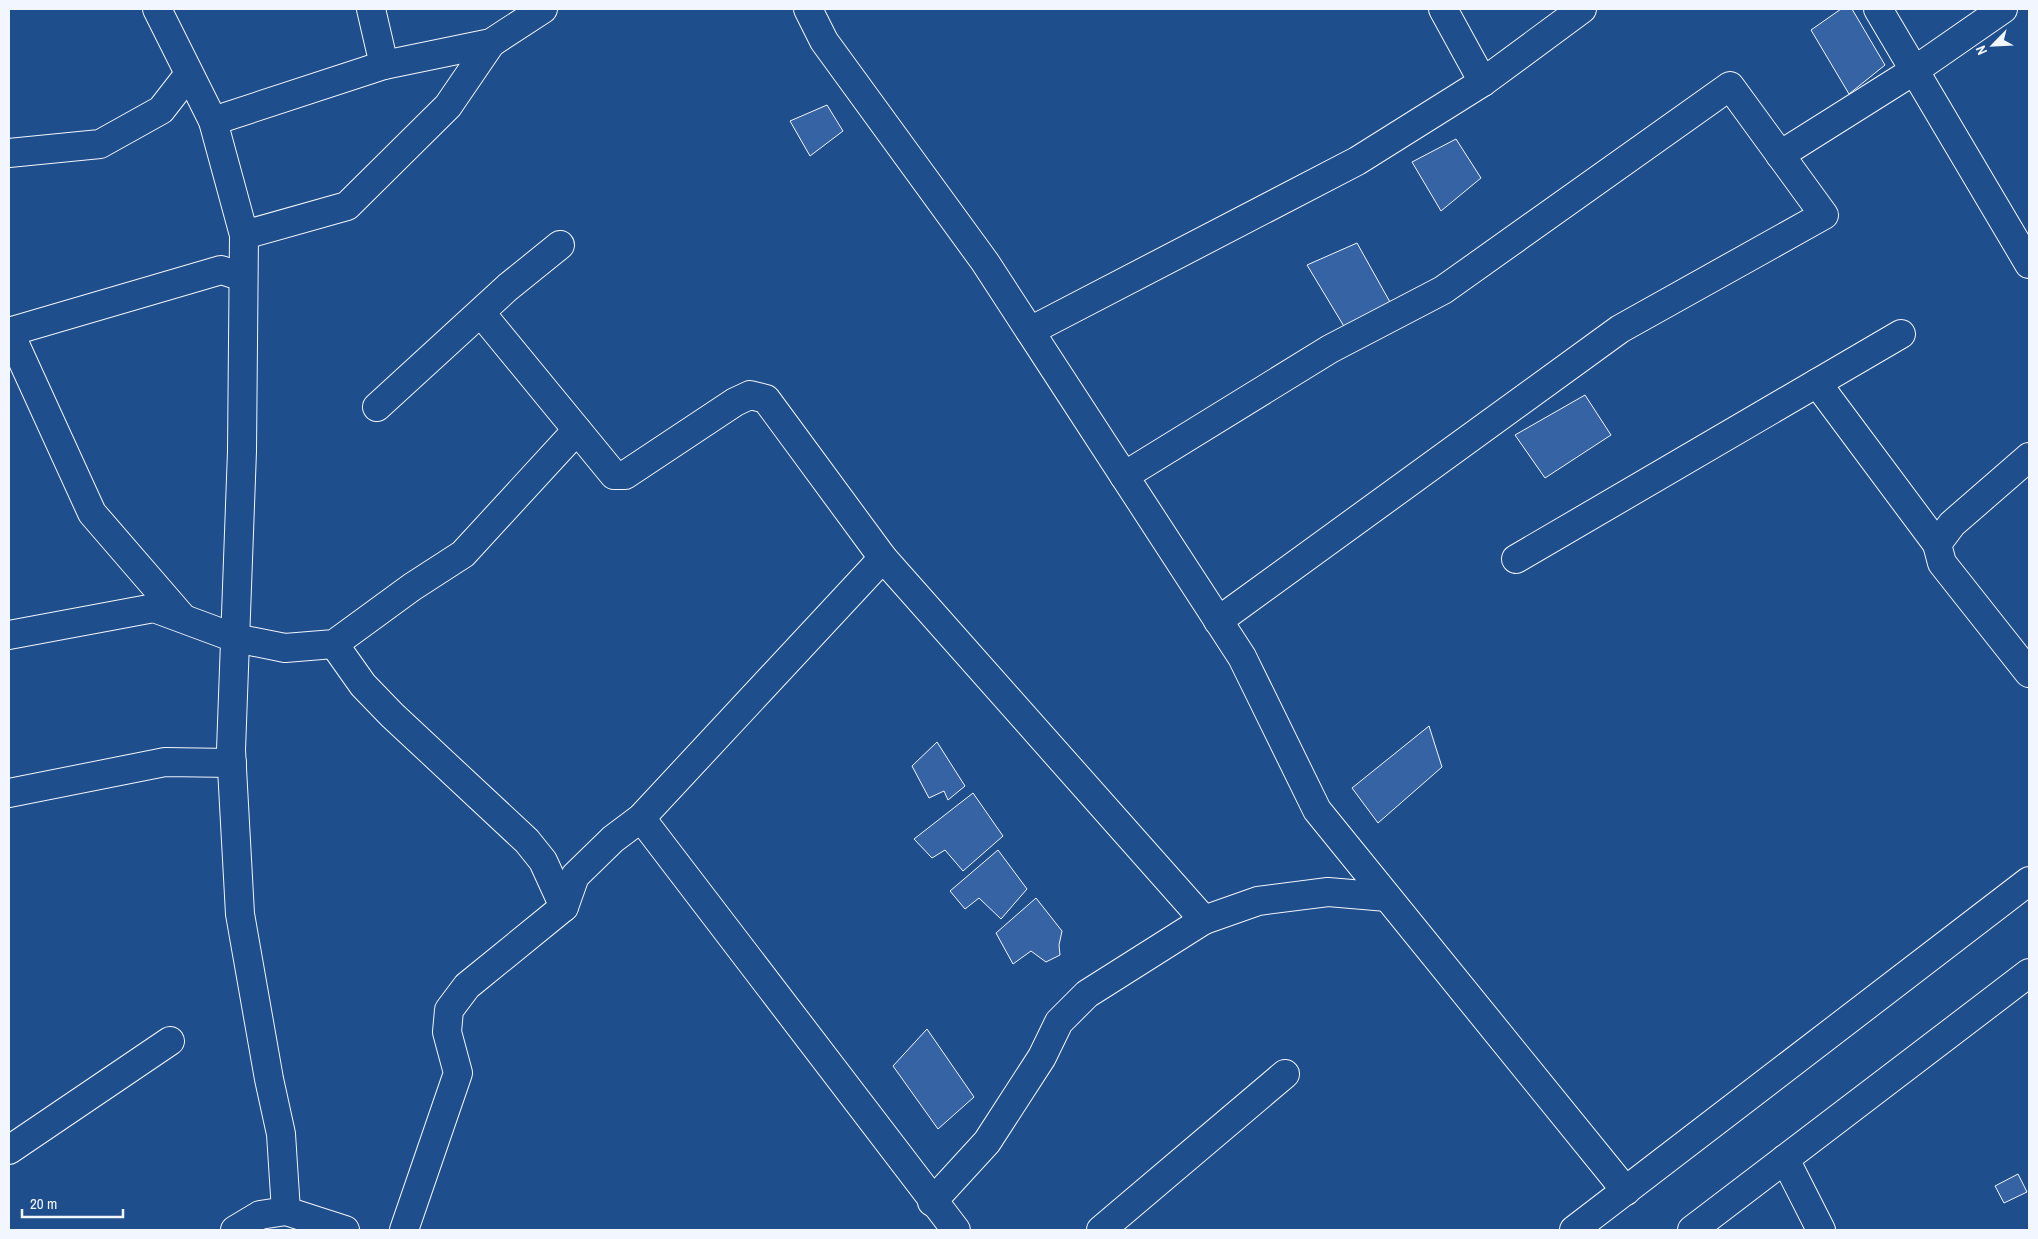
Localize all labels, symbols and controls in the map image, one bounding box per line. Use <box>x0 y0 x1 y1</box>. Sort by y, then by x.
north arrow <box>1968 20 2018 70</box>
text: N <box>1971 43 1991 58</box>
scale bar <box>22 1186 124 1218</box>
text: 20 m <box>30 1193 57 1214</box>

